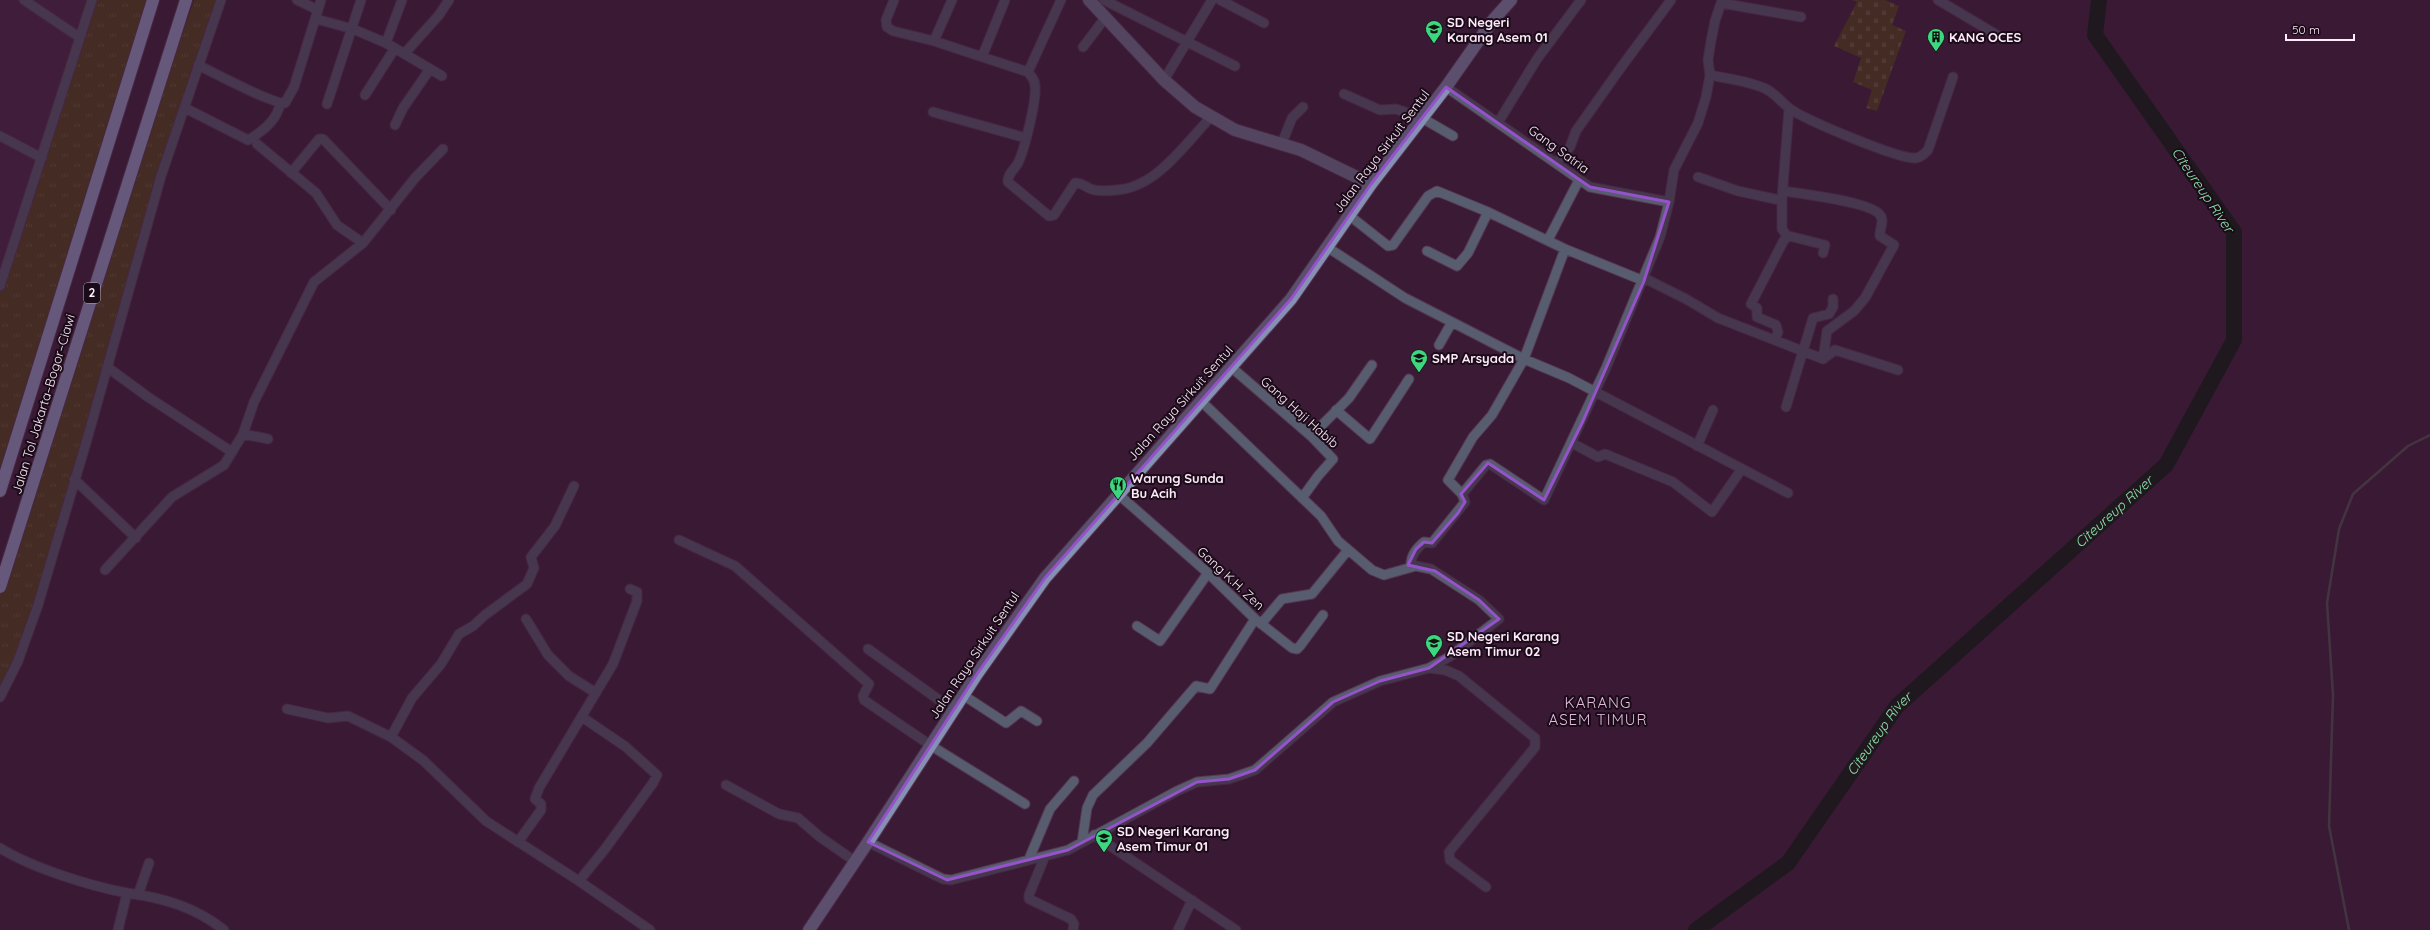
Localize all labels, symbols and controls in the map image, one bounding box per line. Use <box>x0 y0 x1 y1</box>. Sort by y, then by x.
place label: SD Negeri Karang Asem 01 <box>1447 14 1548 45</box>
scale bar <box>2286 16 2354 42</box>
school or university icon: SD Negeri Karang Asem 01 <box>1424 19 1444 44</box>
text: 50 m <box>2292 22 2320 37</box>
building icon: KANG OCES <box>1926 27 1946 52</box>
place label: KANG OCES <box>1949 29 2022 45</box>
street label: Jalan Raya Sirkuit Sentul <box>1330 86 1432 216</box>
street label: Gang Satria <box>1525 122 1593 176</box>
water label: Citeureup River <box>2168 144 2239 237</box>
road number: 2 <box>84 283 100 303</box>
street label: Jalan Tol Jakarta–Bogor–Ciawi <box>8 312 78 496</box>
street label: Jalan Raya Sirkuit Sentul <box>1124 342 1236 464</box>
school or university icon: SMP Arsyada <box>1409 348 1429 373</box>
place label: SMP Arsyada <box>1432 350 1514 366</box>
street label: Gang Haji Habib <box>1258 373 1342 451</box>
place label: Warung Sunda Bu Acih <box>1131 470 1224 501</box>
water label: Citeureup River <box>2071 471 2158 552</box>
restaurant icon: Warung Sunda Bu Acih <box>1108 475 1128 500</box>
street label: Gang K.H. Zen <box>1194 543 1268 613</box>
street label: Jalan Raya Sirkuit Sentul <box>925 588 1023 722</box>
place label: SD Negeri Karang Asem Timur 02 <box>1447 628 1559 659</box>
school or university icon: SD Negeri Karang Asem Timur 02 <box>1424 633 1444 658</box>
water label: Citeureup River <box>1843 687 1917 779</box>
district label: KARANG ASEM TIMUR <box>1548 693 1648 729</box>
place label: SD Negeri Karang Asem Timur 01 <box>1117 823 1229 854</box>
school or university icon: SD Negeri Karang Asem Timur 01 <box>1094 828 1114 853</box>

